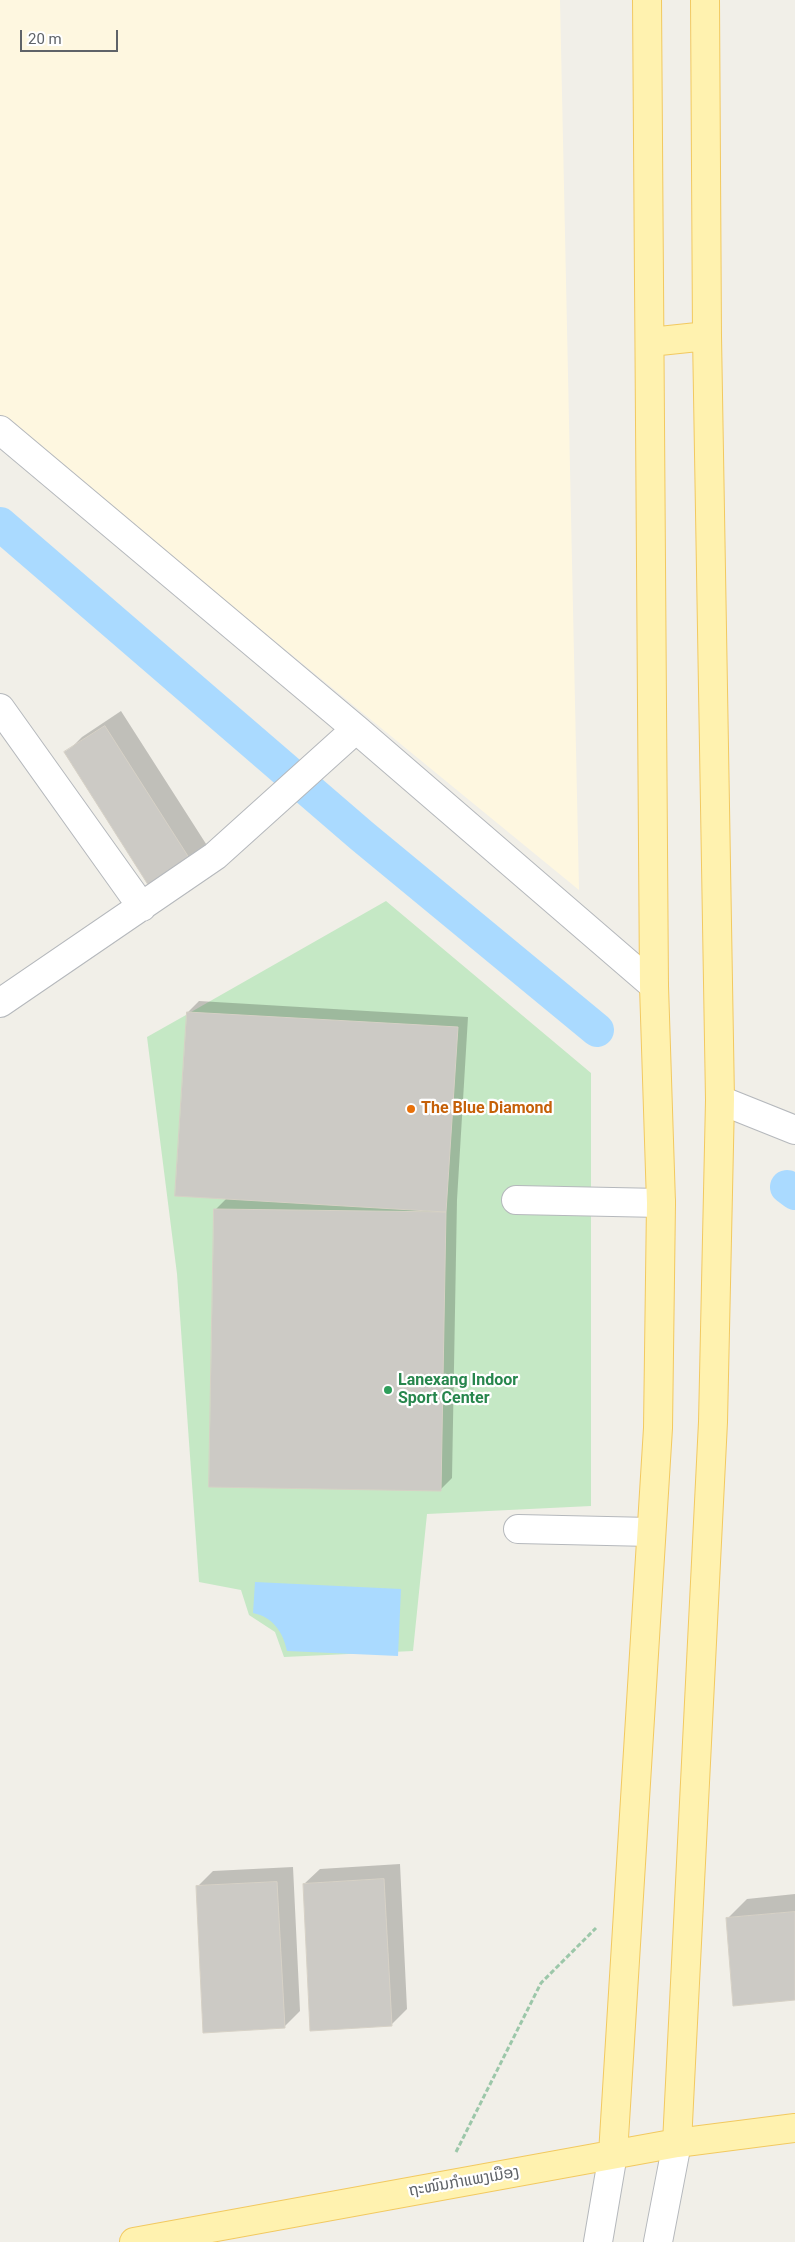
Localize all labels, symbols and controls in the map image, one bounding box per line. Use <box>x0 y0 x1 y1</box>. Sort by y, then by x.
scale bar <box>22 20 120 52</box>
text: 20 m <box>28 30 62 48</box>
place label: The Blue Diamond <box>421 1099 553 1119</box>
marker: The Blue Diamond <box>405 1103 417 1115</box>
place label: Lanexang Indoor Sport Center <box>398 1371 518 1409</box>
marker: Lanexang Indoor Sport Center <box>382 1384 394 1396</box>
street label: ຖະໜົນກຳແພງເມືອງ <box>407 2163 521 2201</box>

